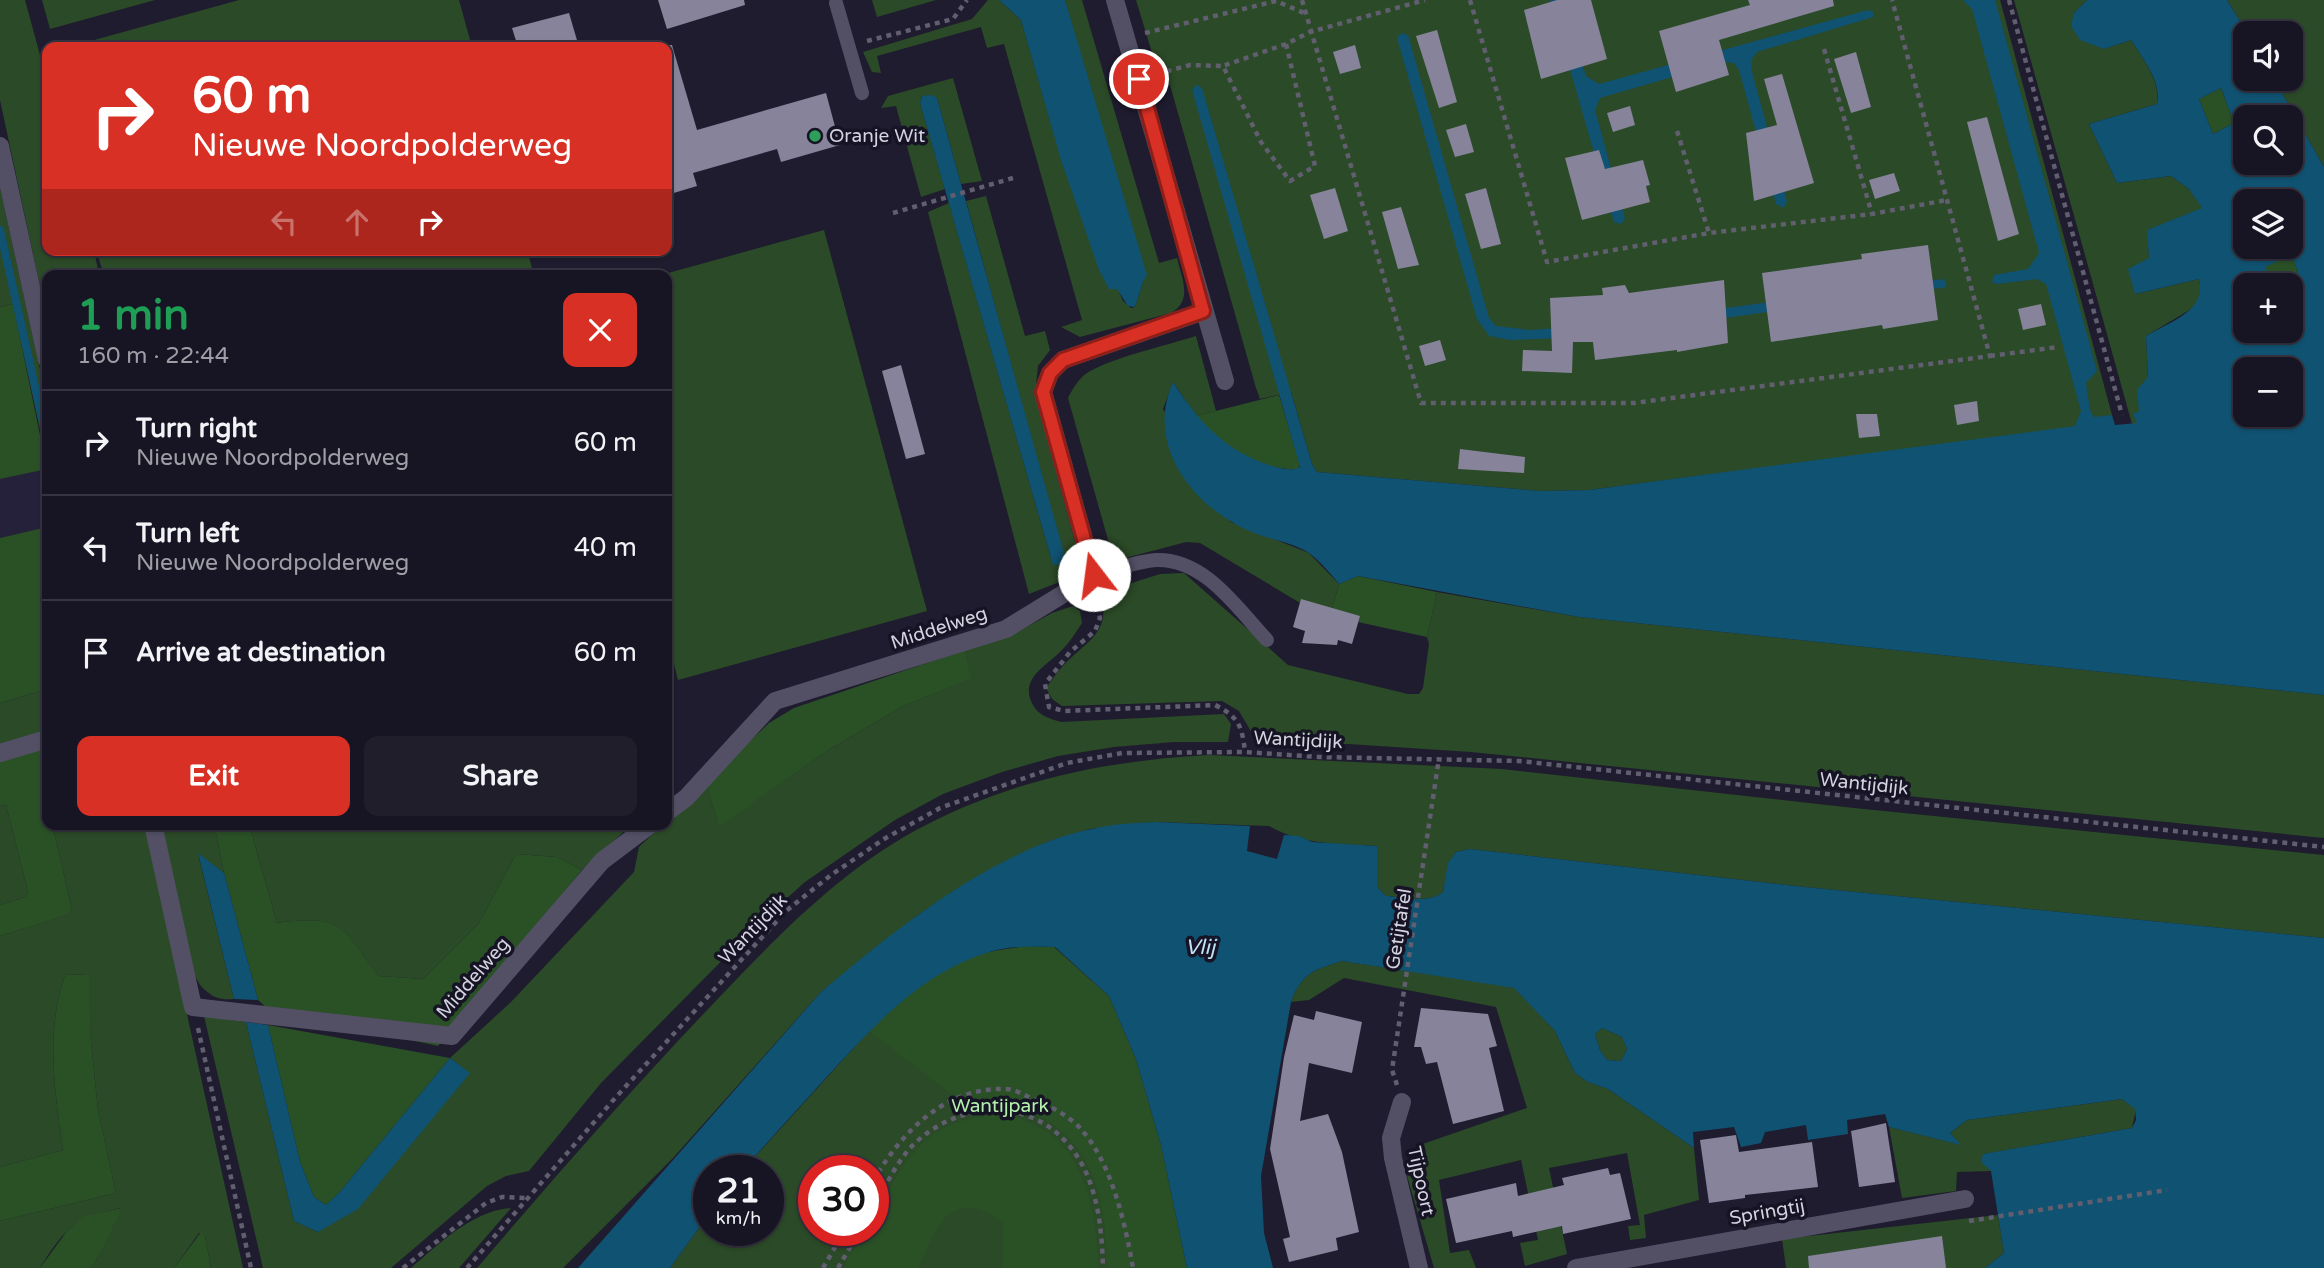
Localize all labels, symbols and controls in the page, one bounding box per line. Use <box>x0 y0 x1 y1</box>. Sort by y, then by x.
map controls <box>2233 21 2303 427</box>
button: sound <box>2233 21 2303 91</box>
pin <box>1109 49 1169 109</box>
icon: arrive <box>1120 60 1158 98</box>
text: 60 m <box>192 67 311 126</box>
icon: right <box>77 70 168 161</box>
button: search <box>2233 105 2303 175</box>
place label: Oranje Wit <box>829 125 925 147</box>
text: Nieuwe Noordpolderweg <box>192 127 572 165</box>
marker: Oranje Wit <box>807 128 823 144</box>
button: layers <box>2233 189 2303 259</box>
icon: left <box>265 203 303 241</box>
icon: ahead <box>338 203 376 241</box>
icon: right <box>411 203 449 241</box>
button: + <box>2233 273 2303 343</box>
text: 1 min <box>77 290 189 341</box>
button: close <box>563 293 637 367</box>
text: 160 m · 22:44 <box>77 342 229 370</box>
button: − <box>2233 357 2303 427</box>
text: Turn right <box>136 413 257 444</box>
icon: right <box>77 424 115 462</box>
text: 60 m <box>574 427 637 458</box>
text: Nieuwe Noordpolderweg <box>136 444 409 472</box>
text: Turn left <box>136 518 239 549</box>
icon: left <box>77 529 115 567</box>
text: 40 m <box>574 532 637 563</box>
position arrow <box>1057 538 1131 612</box>
text: Nieuwe Noordpolderweg <box>136 549 409 577</box>
street label: Middelweg <box>888 602 990 654</box>
icon: arrive <box>77 634 115 672</box>
text: Arrive at destination <box>136 637 386 668</box>
text: 60 m <box>574 637 637 668</box>
street label: Wantijdijk <box>1253 727 1343 753</box>
button: Exit <box>77 736 350 816</box>
button: Share <box>364 736 637 816</box>
street label: Wantijdijk <box>1819 768 1909 800</box>
street label: Getijtafel <box>1382 887 1416 971</box>
street label: Wantijdijk <box>714 889 792 969</box>
street label: Middelweg <box>432 933 514 1023</box>
water label: Vlij <box>1185 935 1218 960</box>
park label: Wantijpark <box>951 1095 1049 1117</box>
street label: Tijpoort <box>1403 1144 1439 1218</box>
speed limit sign: 30 <box>798 1155 889 1246</box>
text: 21 <box>717 1170 760 1212</box>
street label: Springtij <box>1728 1195 1806 1229</box>
text: km/h <box>716 1207 761 1229</box>

